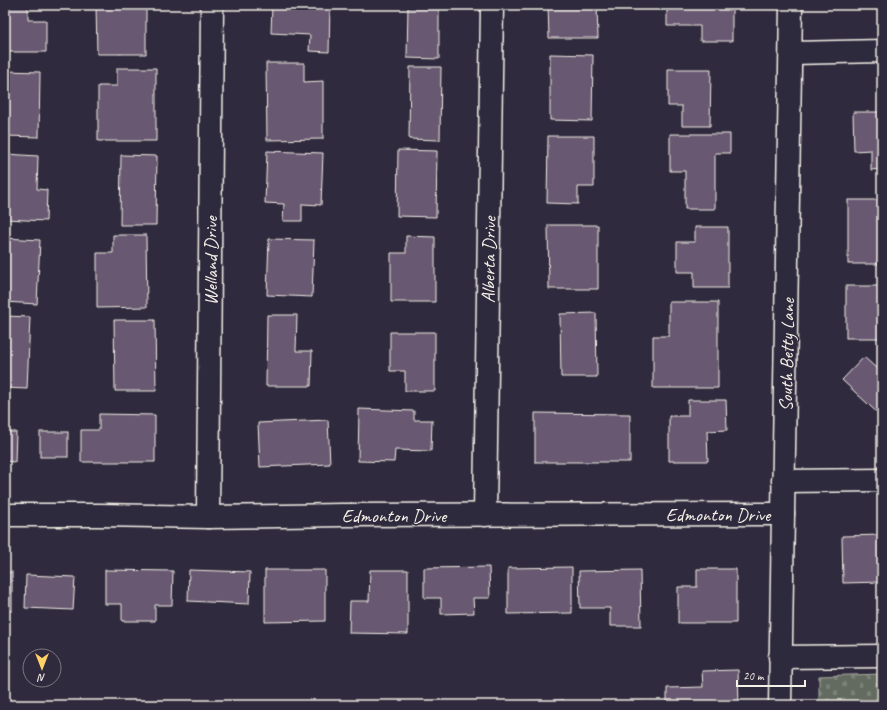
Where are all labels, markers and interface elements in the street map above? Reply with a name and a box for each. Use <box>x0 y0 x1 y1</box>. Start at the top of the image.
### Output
street label: Welland Drive <box>199 215 223 305</box>
street label: Alberta Drive <box>476 215 502 303</box>
street label: South Betty Lane <box>774 297 800 412</box>
street label: Edmonton Drive <box>666 503 772 527</box>
street label: Edmonton Drive <box>342 504 448 528</box>
north arrow <box>22 648 62 688</box>
scale bar <box>737 662 805 688</box>
text: 20 m <box>743 668 765 684</box>
text: N <box>36 671 45 685</box>

